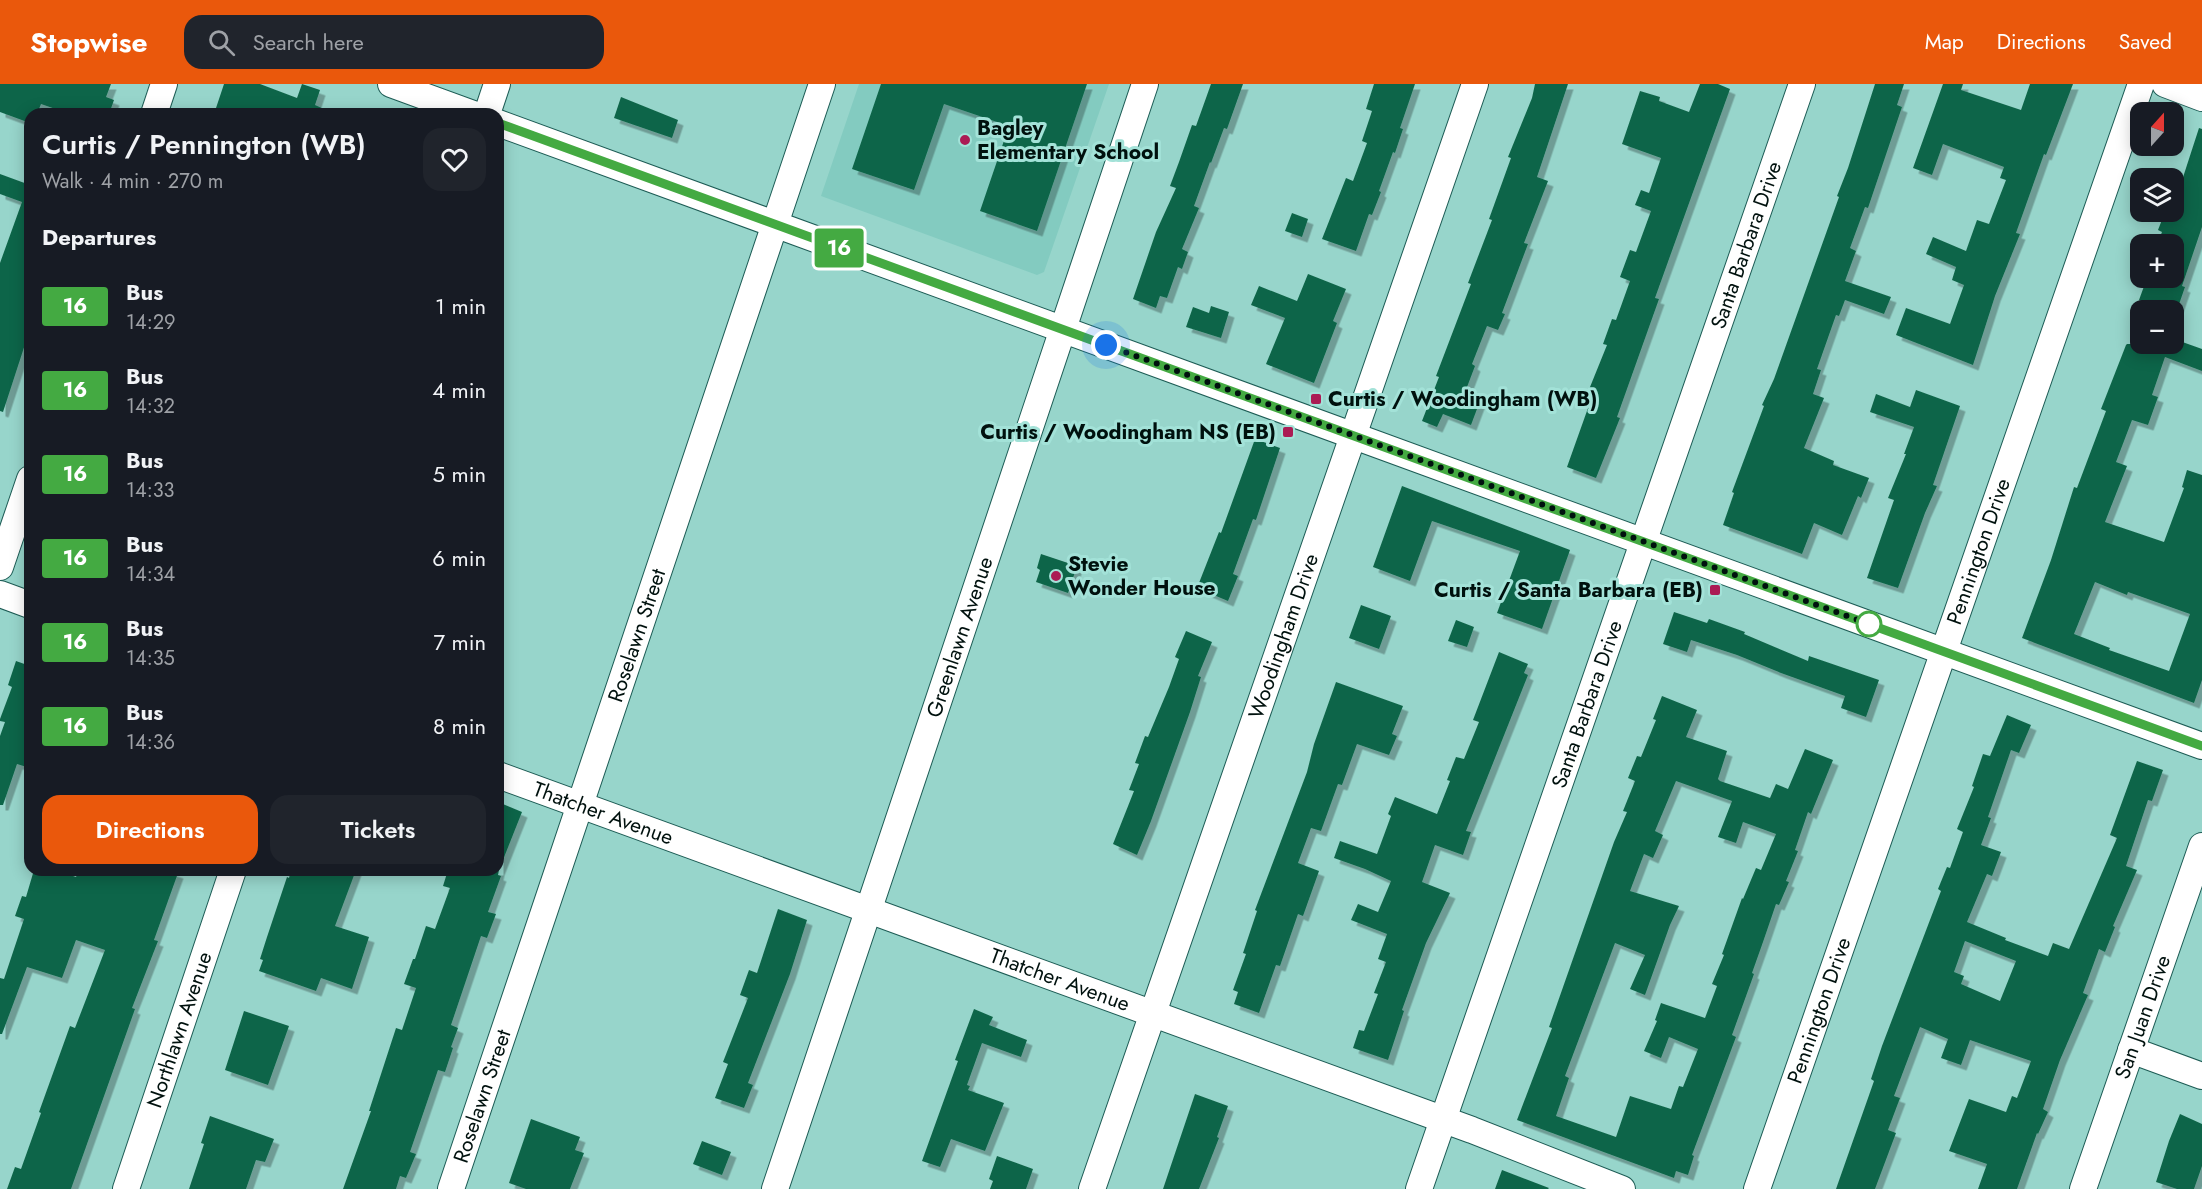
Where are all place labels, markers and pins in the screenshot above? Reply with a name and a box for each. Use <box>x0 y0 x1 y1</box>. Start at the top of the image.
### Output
place label: Bagley Elementary School <box>977 113 1159 167</box>
marker: Bagley Elementary School <box>958 133 972 147</box>
place label: Curtis / Woodingham (WB) <box>1328 384 1597 414</box>
marker: Curtis / Woodingham (WB) <box>1309 392 1323 406</box>
place label: Curtis / Woodingham NS (EB) <box>980 417 1276 447</box>
marker: Curtis / Woodingham NS (EB) <box>1281 425 1295 439</box>
place label: Stevie Wonder House <box>1068 549 1216 603</box>
marker: Stevie Wonder House <box>1049 569 1063 583</box>
place label: Curtis / Santa Barbara (EB) <box>1434 575 1703 605</box>
marker: Curtis / Santa Barbara (EB) <box>1708 583 1722 597</box>
unlabelled marker <box>1856 611 1882 637</box>

